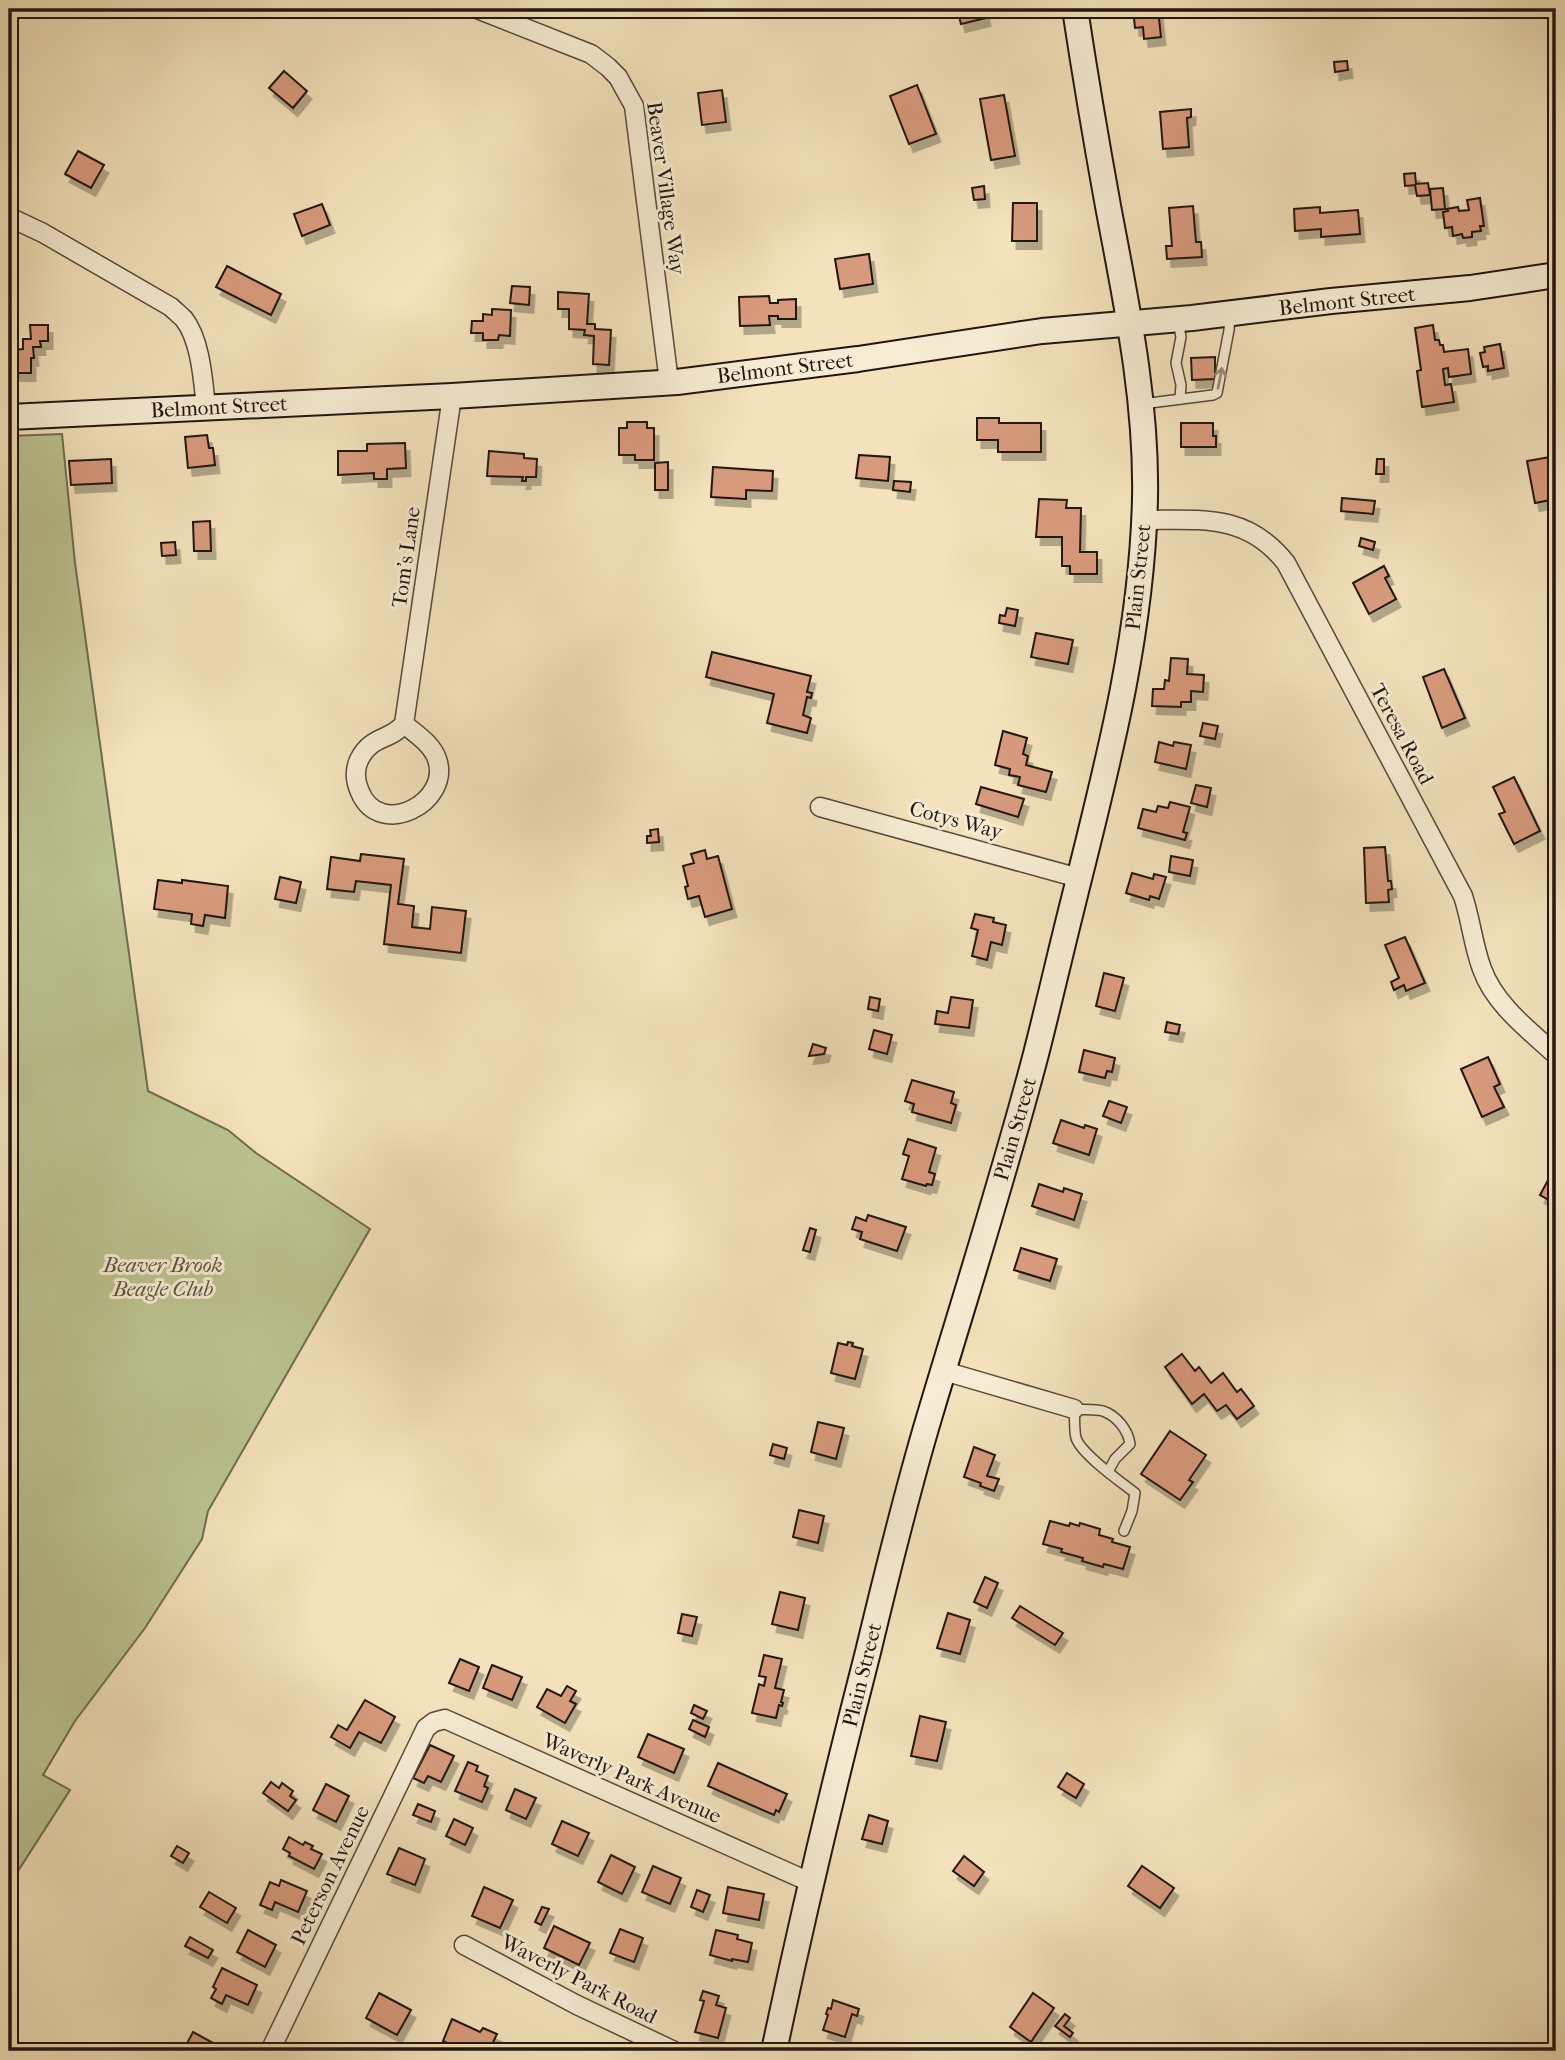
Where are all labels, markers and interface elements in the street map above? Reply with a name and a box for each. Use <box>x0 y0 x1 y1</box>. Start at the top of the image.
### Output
street label: Beaver Village Way <box>642 100 690 277</box>
street label: Belmont Street <box>1278 282 1417 320</box>
street label: Belmont Street <box>715 348 855 388</box>
one-way arrow <box>1214 367 1228 390</box>
street label: Belmont Street <box>150 391 289 423</box>
street label: Tom's Lane <box>387 505 425 609</box>
street label: Plain Street <box>1120 522 1156 631</box>
street label: Teresa Road <box>1365 679 1439 789</box>
street label: Cotys Way <box>907 796 1006 844</box>
street label: Plain Street <box>989 1074 1041 1184</box>
park label: Beaver Brook Beagle Club <box>102 1253 223 1301</box>
street label: Plain Street <box>837 1620 887 1730</box>
street label: Waverly Park Avenue <box>538 1727 725 1828</box>
street label: Peterson Avenue <box>286 1801 374 1949</box>
street label: Waverly Park Road <box>496 1929 662 2029</box>

